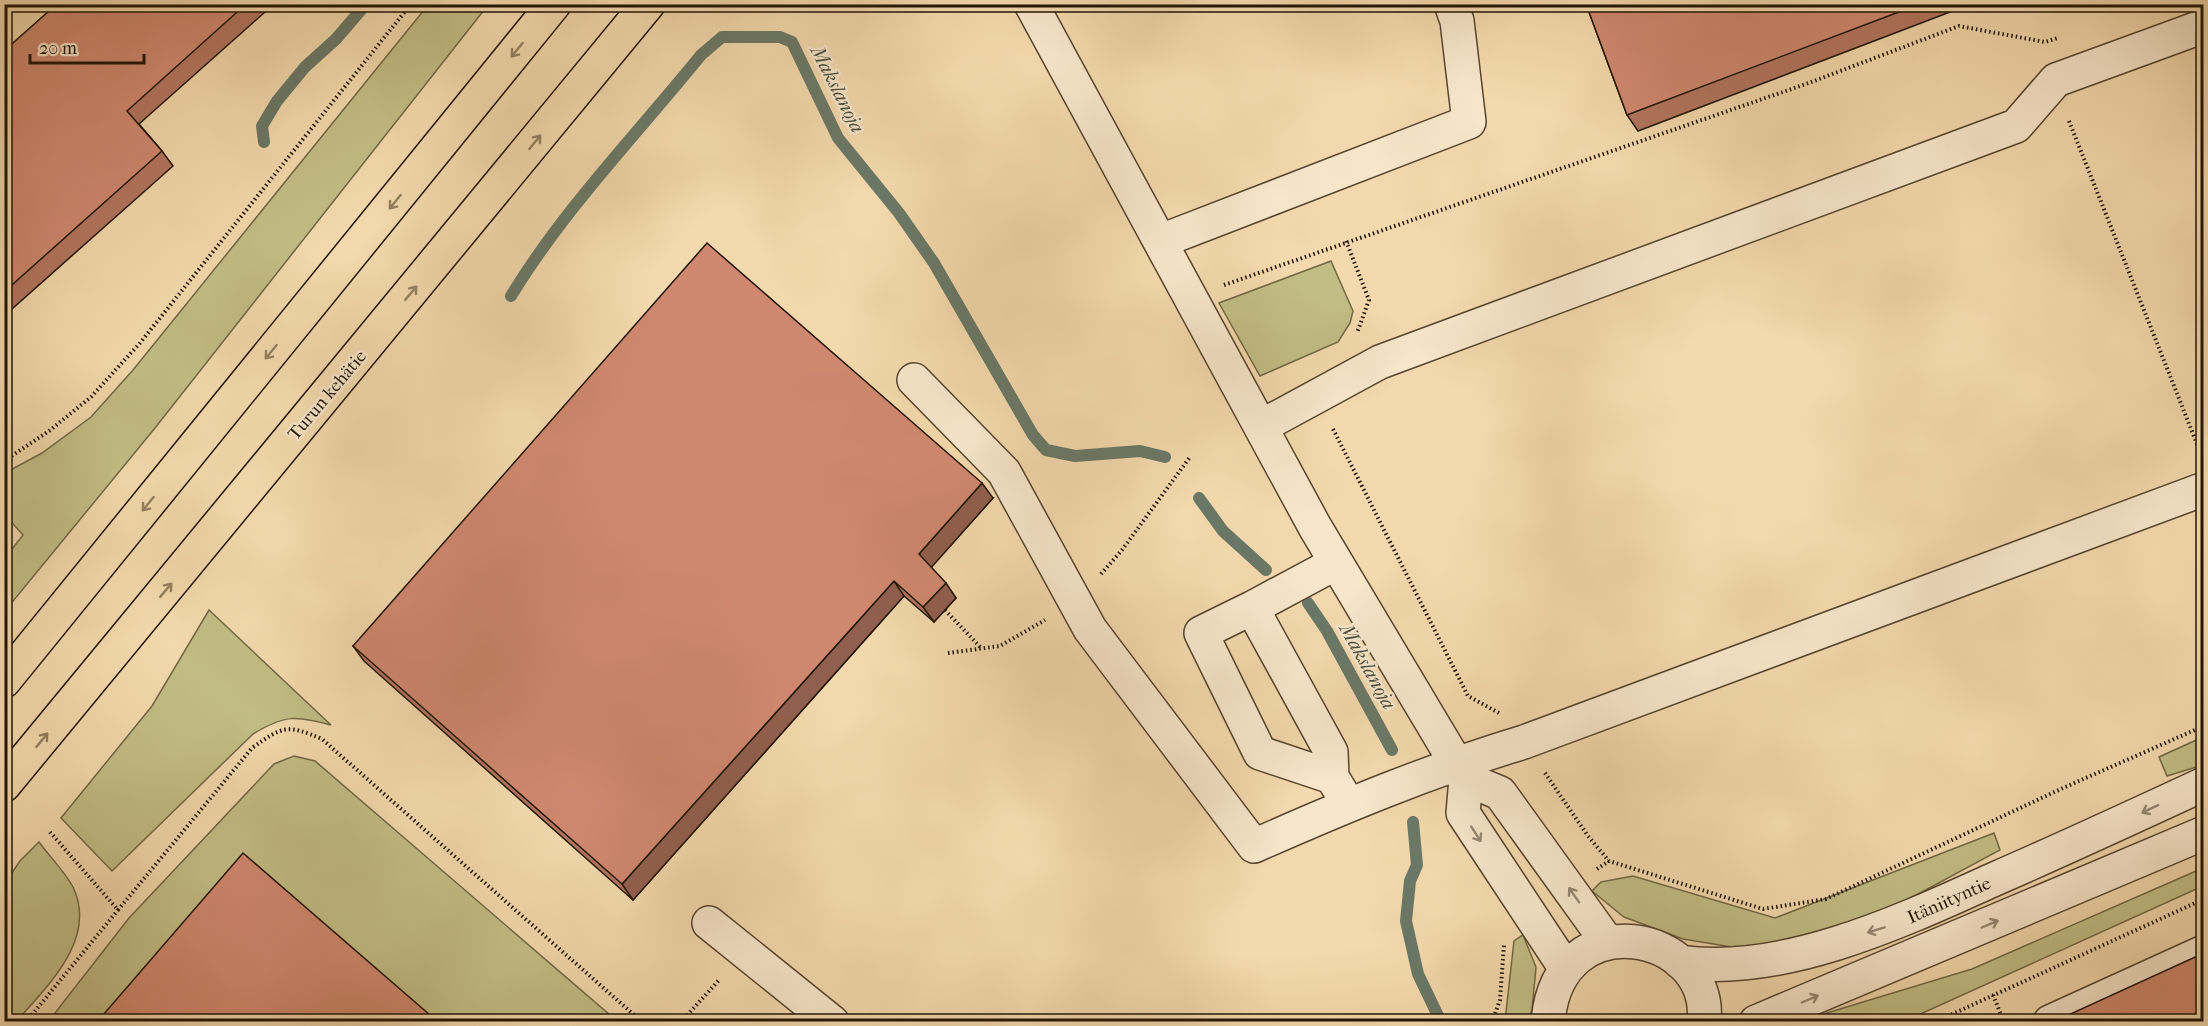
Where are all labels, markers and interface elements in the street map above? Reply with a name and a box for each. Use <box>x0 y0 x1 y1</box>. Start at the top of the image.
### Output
scale bar <box>30 27 144 65</box>
text: 20 m <box>39 38 77 59</box>
water label: Makslanoja <box>805 40 869 137</box>
one-way arrow <box>511 42 524 58</box>
one-way arrow <box>529 134 542 150</box>
one-way arrow <box>388 194 401 210</box>
one-way arrow <box>405 285 418 301</box>
one-way arrow <box>265 344 278 360</box>
street label: Turun kehätie <box>284 346 371 445</box>
one-way arrow <box>141 495 154 511</box>
one-way arrow <box>159 583 173 598</box>
water label: Makslanoja <box>1334 617 1401 713</box>
one-way arrow <box>35 732 48 748</box>
one-way arrow <box>2142 804 2160 815</box>
one-way arrow <box>1470 825 1482 842</box>
street label: Itäniityntie <box>1904 873 1994 928</box>
one-way arrow <box>1568 888 1580 904</box>
one-way arrow <box>1980 918 1998 929</box>
one-way arrow <box>1867 925 1886 936</box>
one-way arrow <box>1801 993 1819 1004</box>

